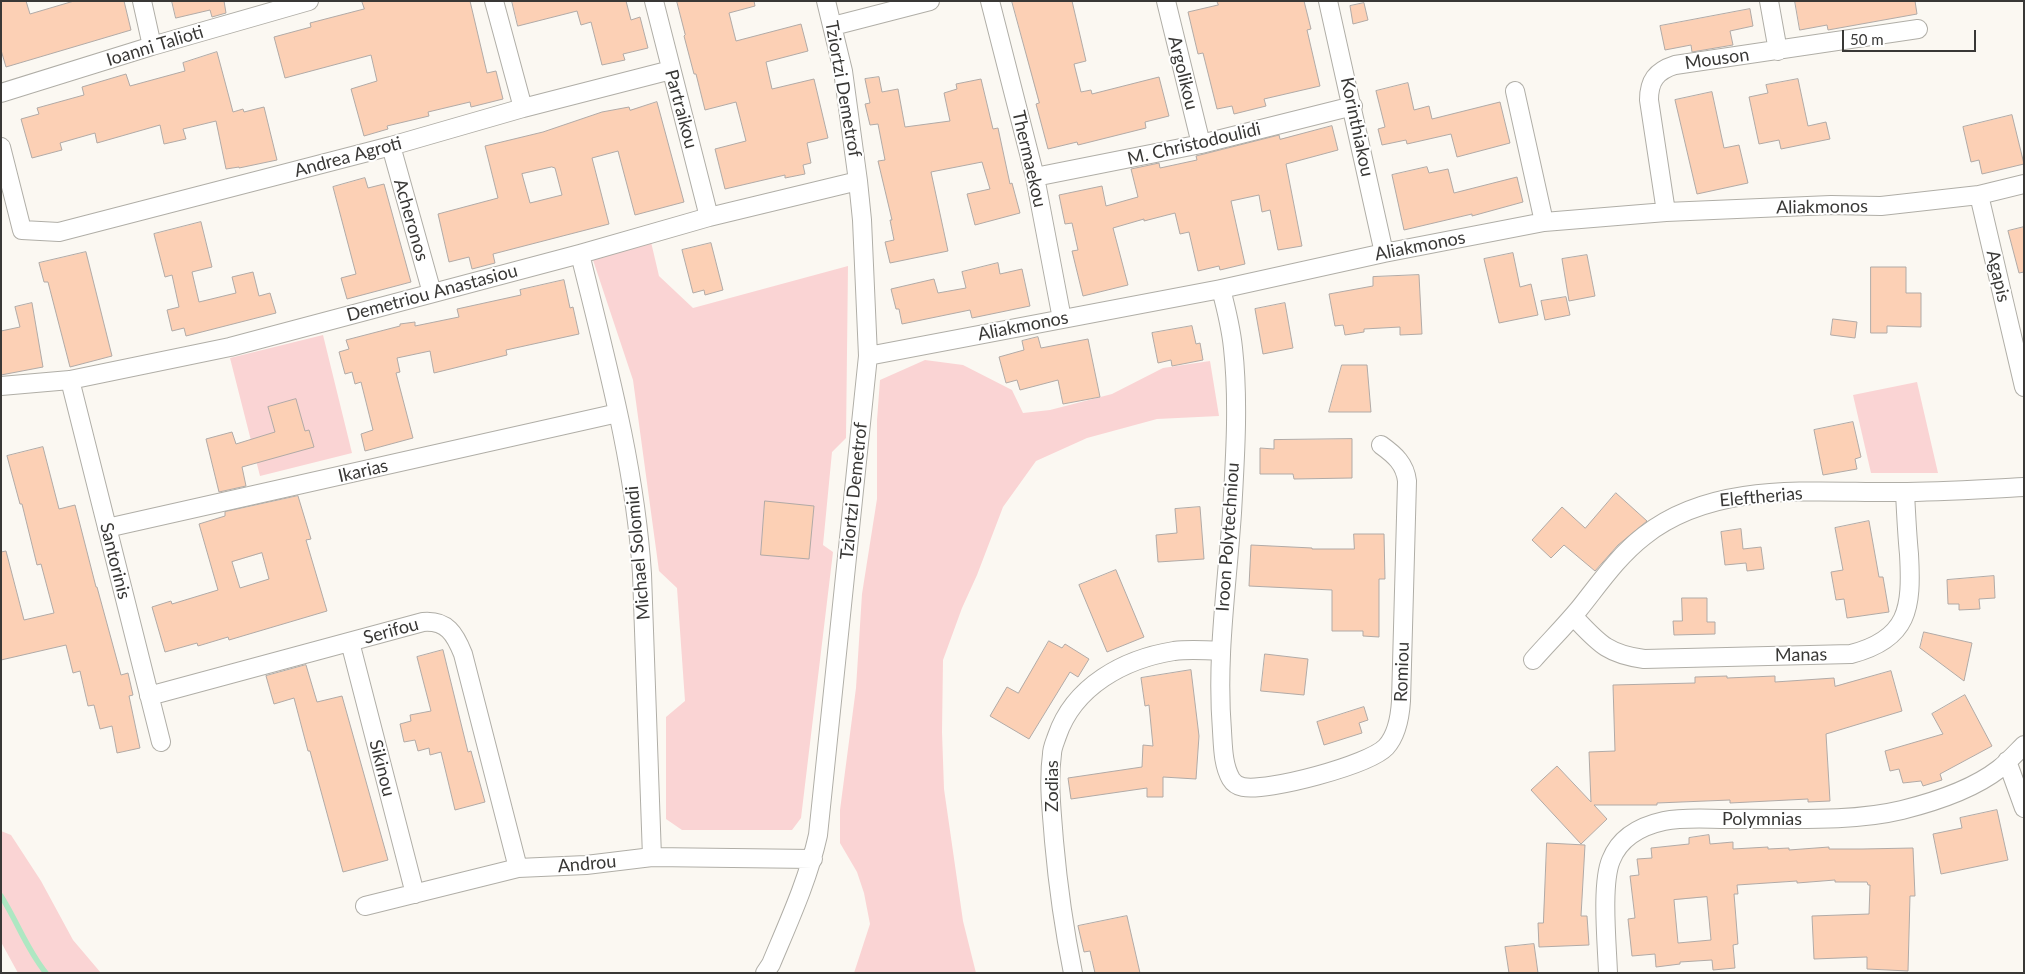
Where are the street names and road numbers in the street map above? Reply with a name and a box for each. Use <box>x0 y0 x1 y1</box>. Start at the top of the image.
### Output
street label: Tziortzi Demetrof <box>820 19 866 159</box>
street label: Ioanni Talioti <box>104 21 206 71</box>
street label: Argolikou <box>1163 34 1203 112</box>
street label: Mouson <box>1683 44 1751 74</box>
street label: Partraikou <box>660 67 702 151</box>
street label: Korinthiakou <box>1336 75 1378 179</box>
street label: Thermaekou <box>1007 108 1051 210</box>
street label: M. Christodoulidi <box>1125 118 1263 170</box>
street label: Andrea Agroti <box>292 132 404 182</box>
street label: Acheronos <box>389 176 433 264</box>
street label: Aliakmonos <box>1776 195 1868 219</box>
street label: Aliakmonos <box>1373 227 1467 265</box>
street label: Agapis <box>1982 248 2014 304</box>
street label: Demetriou Anastasiou <box>344 260 520 326</box>
street label: Aliakmonos <box>976 307 1070 345</box>
street label: Tziortzi Demetrof <box>836 421 872 561</box>
street label: Ikarias <box>336 455 390 487</box>
street label: Iroon Polytechniou <box>1212 462 1244 612</box>
street label: Eleftherias <box>1718 483 1804 511</box>
street label: Michael Solomidi <box>621 485 655 621</box>
street label: Santorinis <box>95 520 135 602</box>
street label: Serifou <box>361 613 421 649</box>
street label: Romiou <box>1390 642 1414 702</box>
street label: Manas <box>1775 644 1827 666</box>
street label: Sikinou <box>365 737 399 799</box>
street label: Zodias <box>1041 760 1063 812</box>
street label: Polymnias <box>1722 808 1802 830</box>
street label: Androu <box>557 851 617 877</box>

